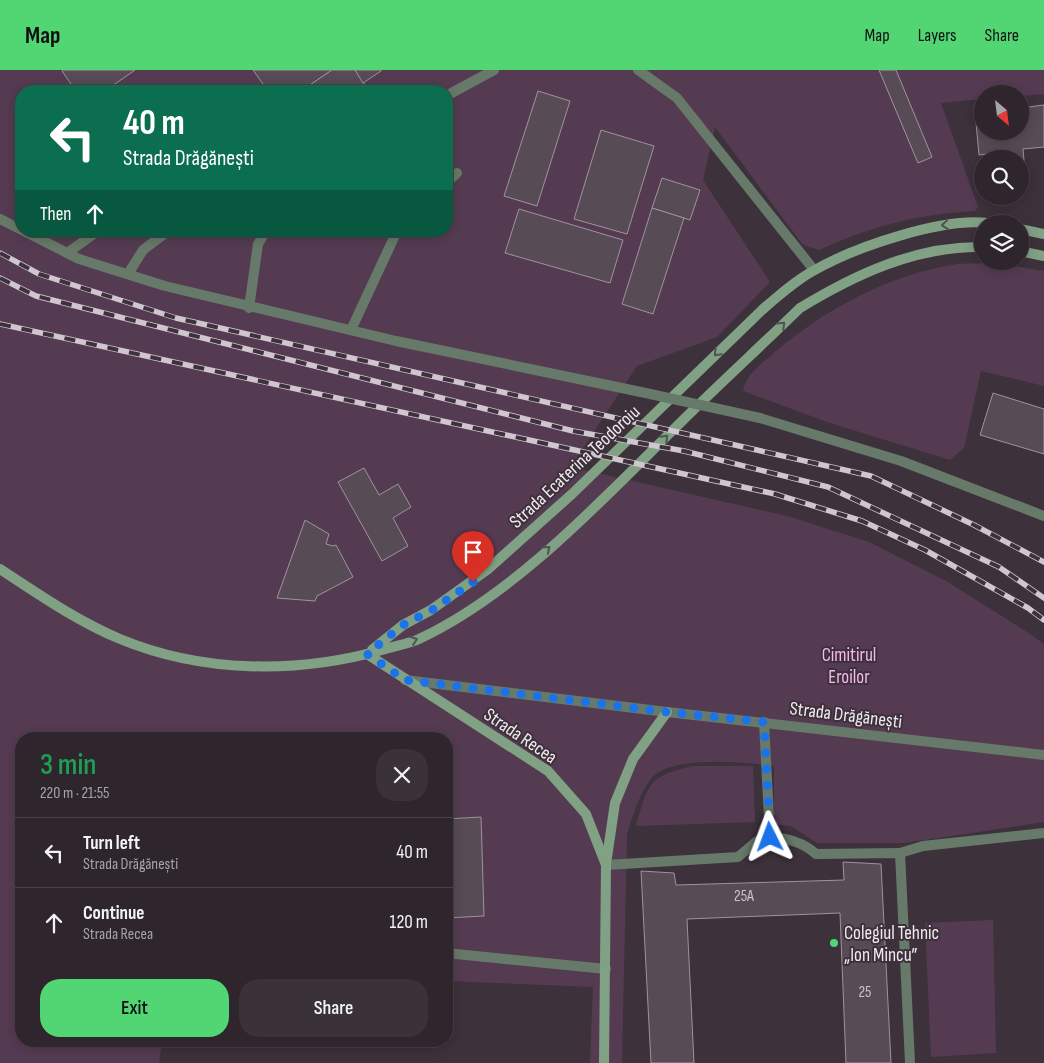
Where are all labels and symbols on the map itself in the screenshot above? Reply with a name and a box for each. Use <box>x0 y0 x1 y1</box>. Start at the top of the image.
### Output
north arrow <box>974 85 1029 140</box>
one-way arrow <box>941 219 949 230</box>
one-way arrow <box>777 322 786 331</box>
one-way arrow <box>714 348 723 357</box>
street label: Strada Ecaterina Teodoroiu <box>505 401 645 534</box>
one-way arrow <box>659 434 668 443</box>
pin <box>452 531 494 582</box>
one-way arrow <box>542 546 551 555</box>
one-way arrow <box>409 636 417 646</box>
park label: Cimitirul Eroilor <box>822 644 876 689</box>
street label: Strada Drăgănești <box>788 697 903 734</box>
street label: Strada Recea <box>479 703 561 769</box>
position arrow <box>743 810 795 862</box>
house number: 25A <box>734 887 754 906</box>
place label: Colegiul Tehnic „Ion Mincu” <box>844 922 939 967</box>
marker: Colegiul Tehnic „Ion Mincu” <box>828 937 840 949</box>
house number: 25 <box>858 983 872 1002</box>

